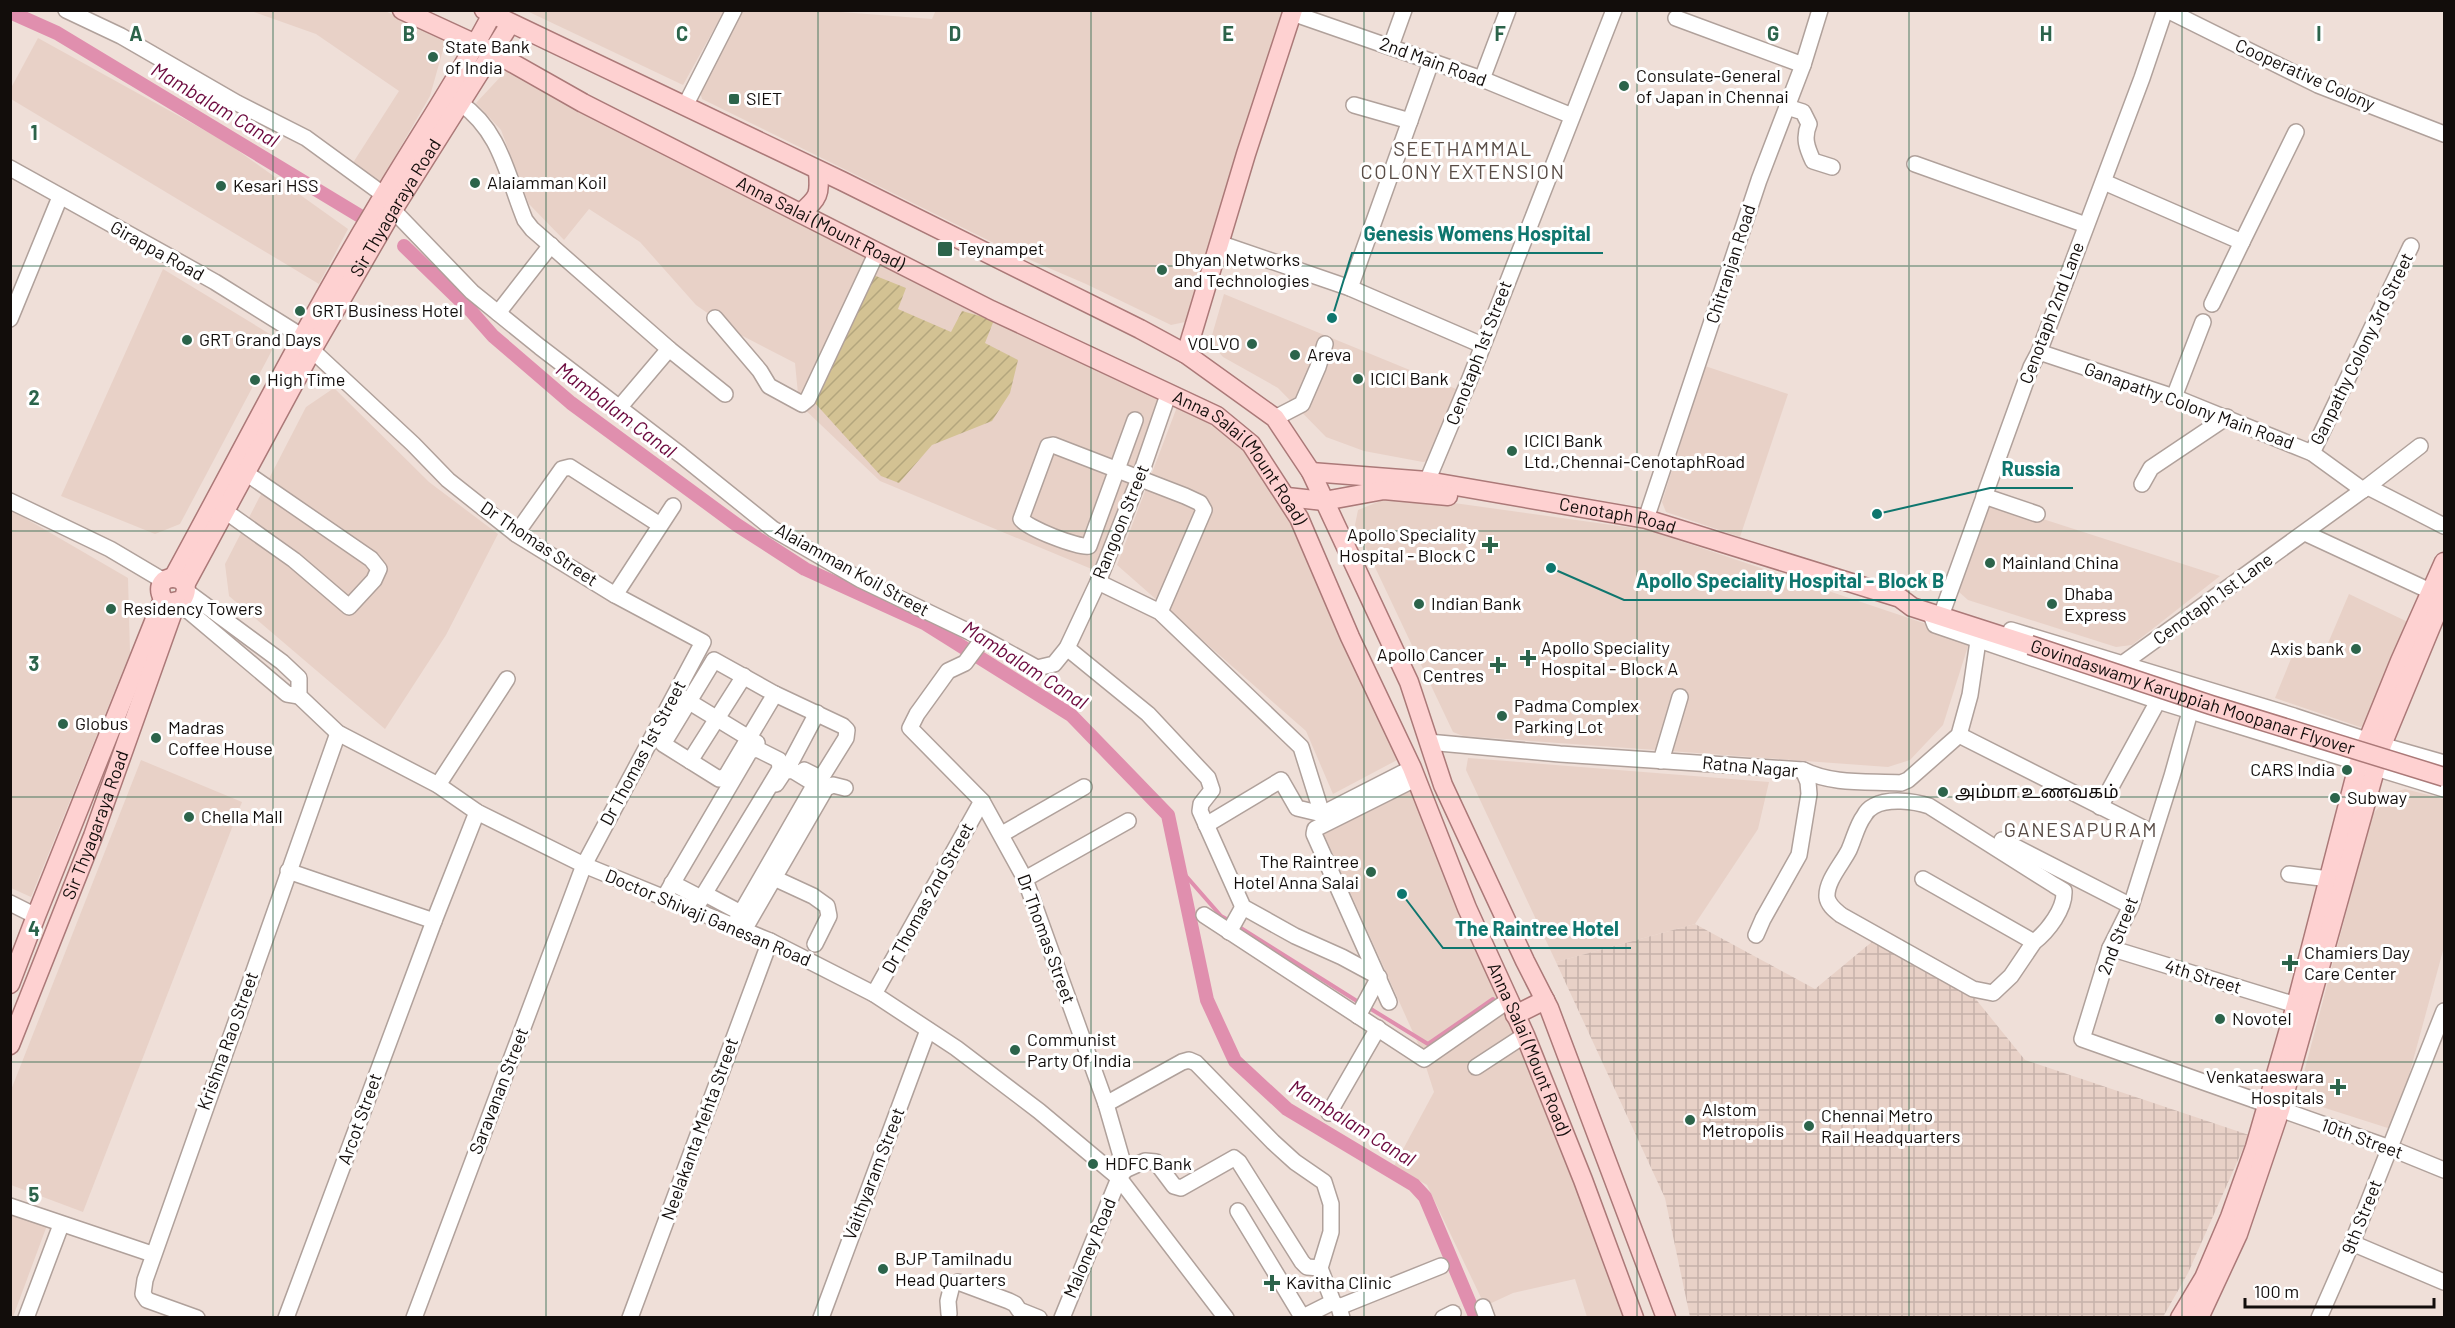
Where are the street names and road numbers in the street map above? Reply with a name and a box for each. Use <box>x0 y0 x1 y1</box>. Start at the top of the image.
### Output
street label: 2nd Main Road <box>1377 31 1490 91</box>
street label: Cooperative Colony <box>2232 33 2379 115</box>
street label: Sir Thyagaraya Road <box>345 134 445 280</box>
street label: Anna Salai (Mount Road) <box>733 171 909 275</box>
street label: Chitranjan Road <box>1700 201 1760 326</box>
street label: Girappa Road <box>107 215 208 285</box>
street label: Cenotaph 2nd Lane <box>2014 239 2088 387</box>
street label: Ganpathy Colony 3rd Street <box>2305 249 2417 448</box>
street label: Cenotaph 1st Street <box>1440 277 1516 428</box>
street label: Ganapathy Colony Main Road <box>2081 357 2297 453</box>
street label: Anna Salai (Mount Road) <box>1170 385 1312 528</box>
street label: Rangoon Street <box>1087 461 1153 582</box>
street label: Cenotaph Road <box>1558 492 1679 538</box>
street label: Dr Thomas Street <box>477 496 602 590</box>
street label: Alaiamman Koil Street <box>772 518 933 621</box>
street label: Cenotaph 1st Lane <box>2148 547 2276 649</box>
street label: Govindaswamy Karuppiah Moopanar Flyover <box>2028 634 2358 759</box>
street label: Dr Thomas 1st Street <box>594 676 690 829</box>
street label: Sir Thyagaraya Road <box>57 747 133 903</box>
street label: Ratna Nagar <box>1701 751 1799 781</box>
street label: Dr Thomas 2nd Street <box>877 818 978 977</box>
street label: Doctor Shivaji Ganesan Road <box>602 864 815 970</box>
street label: Dr Thomas Street <box>1013 871 1081 1007</box>
street label: 2nd Street <box>2092 894 2142 978</box>
street label: 4th Street <box>2162 954 2244 998</box>
street label: Anna Salai (Mount Road) <box>1483 959 1576 1139</box>
street label: Krishna Rao Street <box>192 968 262 1113</box>
street label: Saravanan Street <box>464 1024 532 1157</box>
street label: Neelakanta Mehta Street <box>656 1034 742 1223</box>
street label: Arcot Street <box>332 1070 386 1167</box>
street label: Vaithyaram Street <box>838 1104 908 1243</box>
street label: 10th Street <box>2318 1113 2406 1163</box>
street label: 9th Street <box>2336 1176 2386 1257</box>
street label: Maloney Road <box>1058 1194 1120 1301</box>

